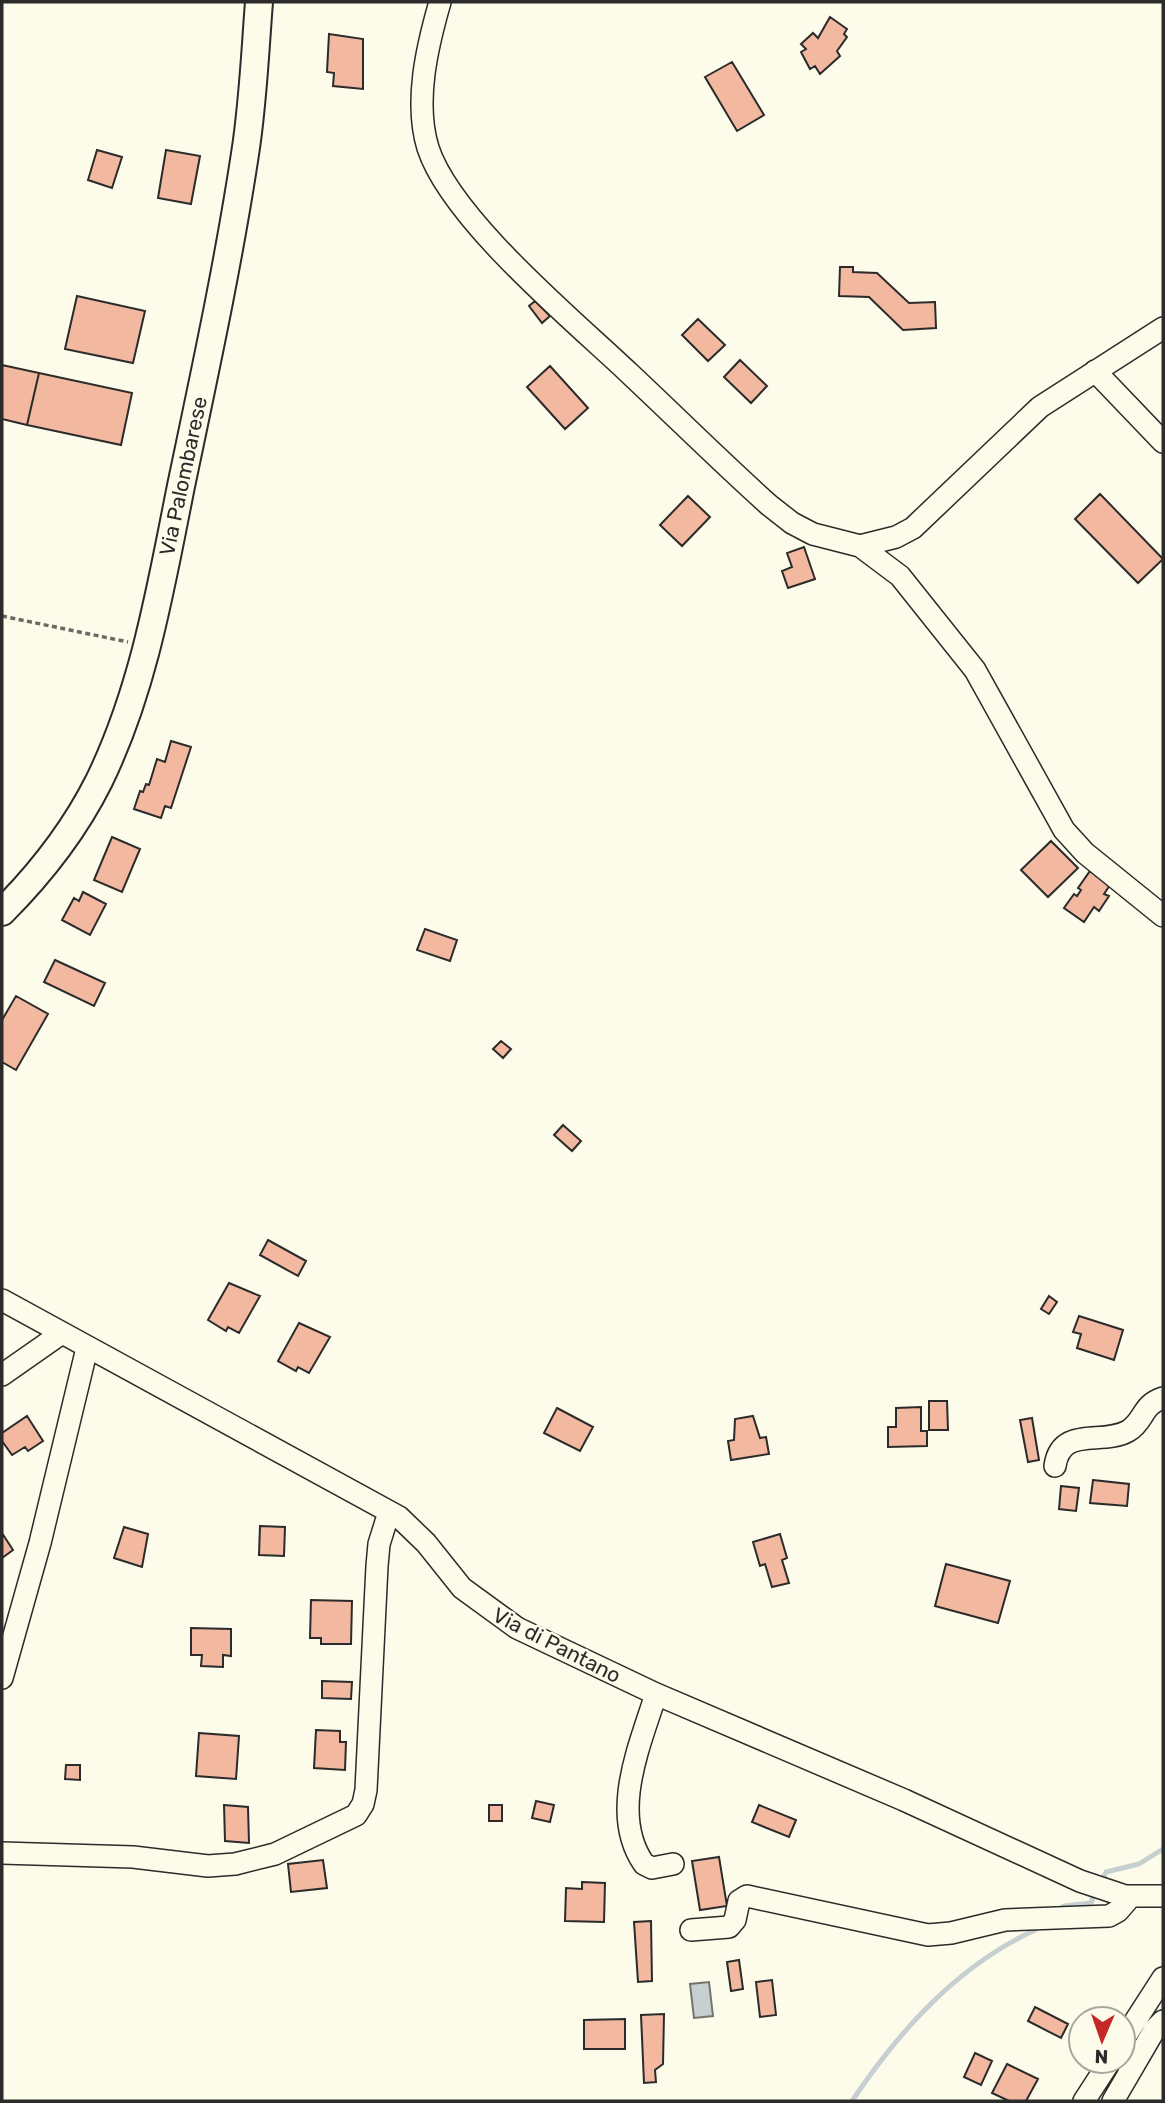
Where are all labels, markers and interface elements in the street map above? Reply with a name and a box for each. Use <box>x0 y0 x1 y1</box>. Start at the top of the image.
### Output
street label: Via Palombarese <box>154 394 212 558</box>
street label: Via di Pantano <box>489 1602 625 1688</box>
north arrow <box>1067 2005 1137 2075</box>
text: N <box>1094 2045 1109 2068</box>

